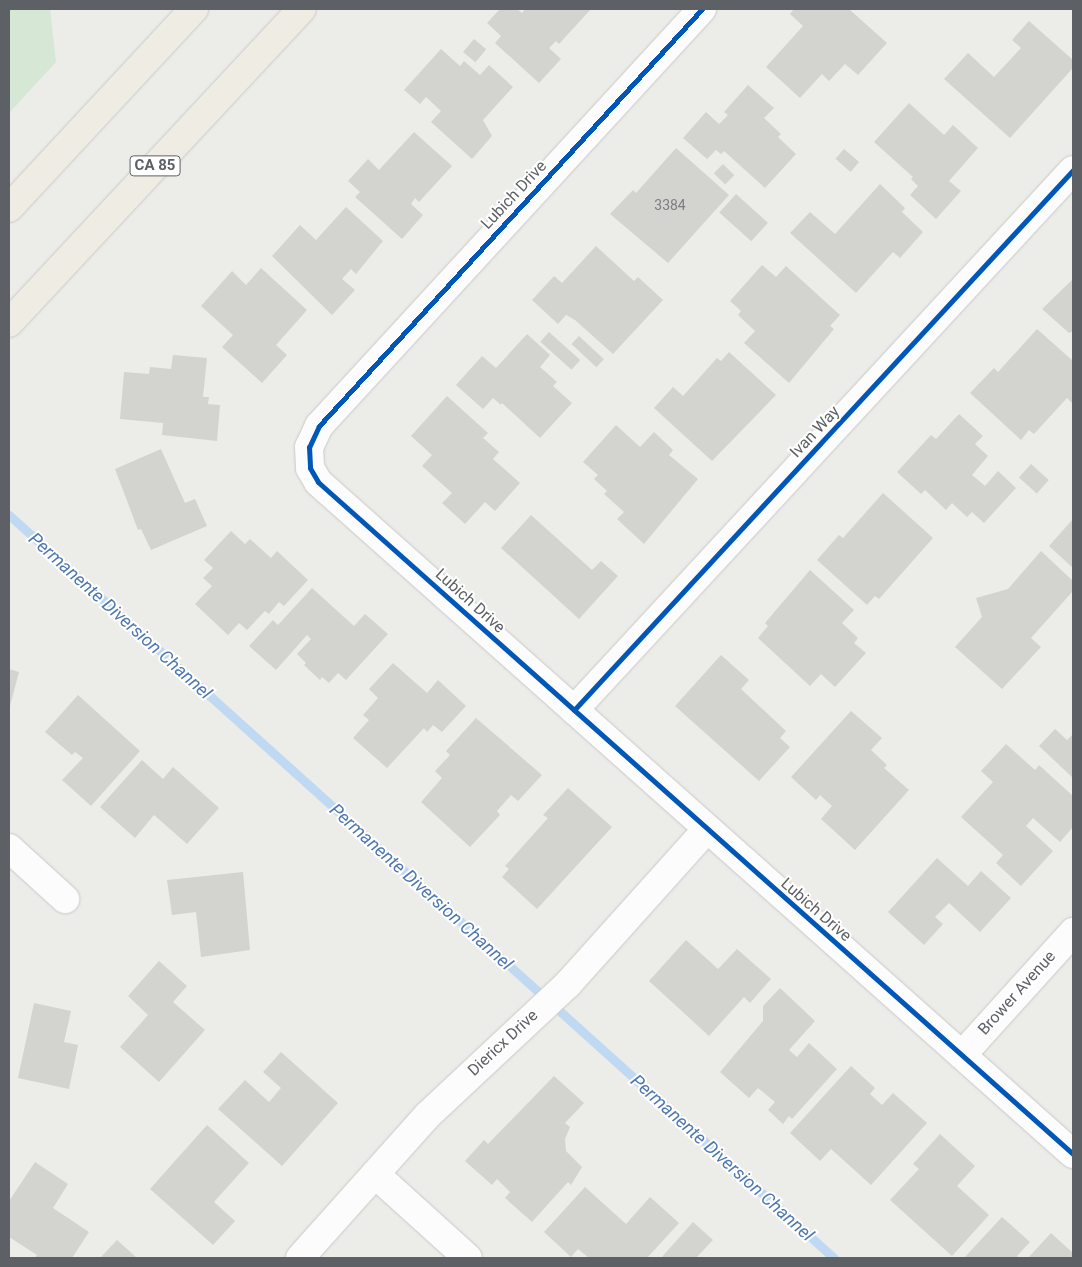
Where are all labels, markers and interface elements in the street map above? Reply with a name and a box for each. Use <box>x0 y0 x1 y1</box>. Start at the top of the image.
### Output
road number: CA 85 <box>129 154 181 178</box>
street label: Lubich Drive <box>477 157 551 233</box>
house number: 3384 <box>654 197 686 213</box>
street label: Ivan Way <box>786 402 844 462</box>
water label: Permanente Diversion Channel <box>24 528 216 704</box>
street label: Lubich Drive <box>431 565 509 637</box>
water label: Permanente Diversion Channel <box>325 799 517 975</box>
street label: Lubich Drive <box>777 874 855 946</box>
street label: Brower Avenue <box>974 947 1060 1039</box>
street label: Diericx Drive <box>464 1006 542 1080</box>
water label: Permanente Diversion Channel <box>626 1070 818 1246</box>

